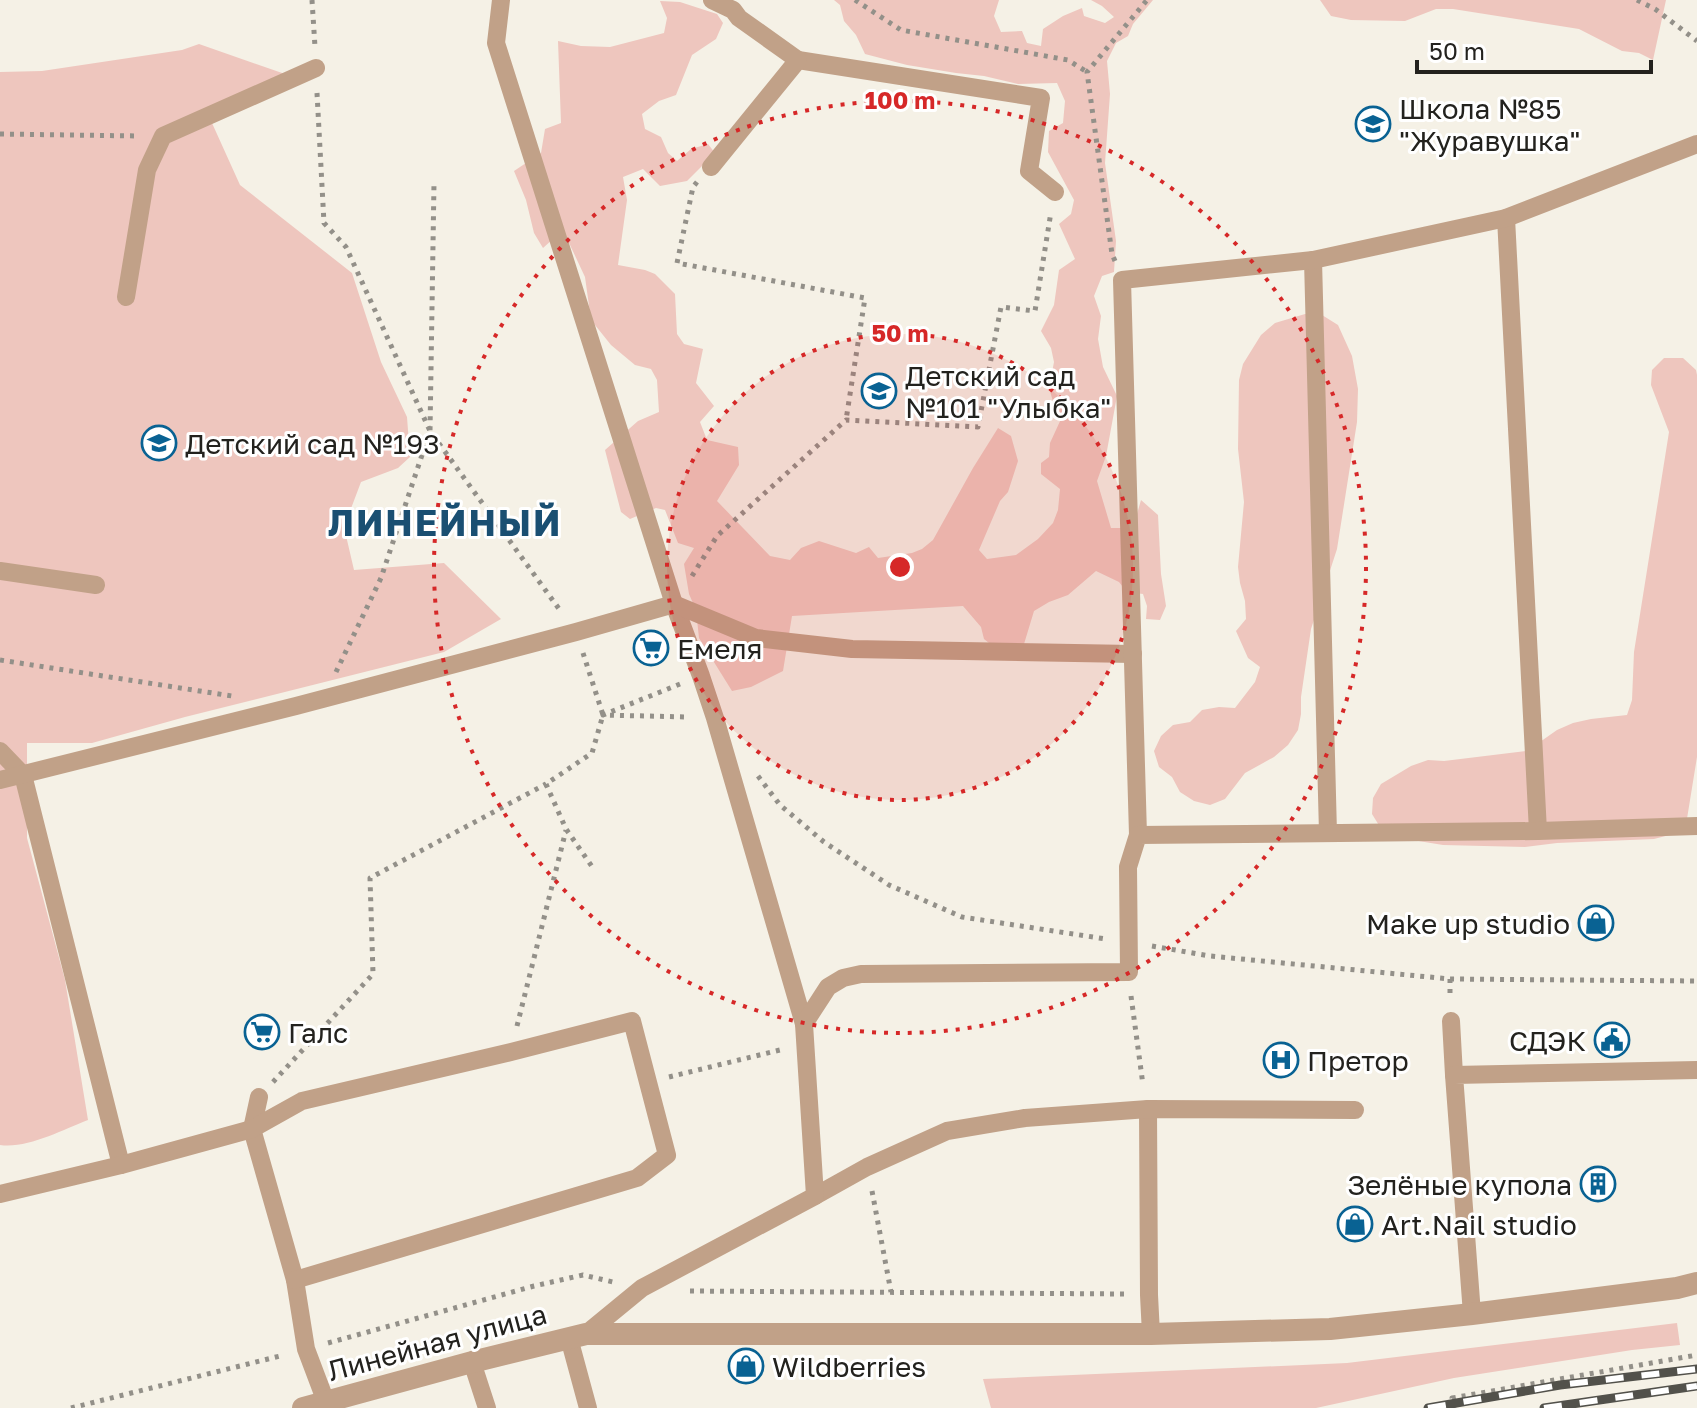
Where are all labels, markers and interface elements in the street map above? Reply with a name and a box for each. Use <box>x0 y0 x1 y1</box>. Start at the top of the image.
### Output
scale bar <box>1417 24 1651 74</box>
text: 50 m <box>1429 36 1485 65</box>
text: 100 m <box>865 85 935 114</box>
place label: Школа №85 "Журавушка" <box>1399 92 1580 157</box>
school or university icon: Школа №85 "Журавушка" <box>1354 105 1392 143</box>
text: 50 m <box>871 318 929 347</box>
place label: Детский сад №101 "Улыбка" <box>905 359 1111 424</box>
school or university icon: Детский сад №101 "Улыбка" <box>860 372 898 410</box>
school or university icon: Детский сад №193 <box>140 424 178 462</box>
place label: Детский сад №193 <box>185 427 440 460</box>
district label: ЛИНЕЙНЫЙ <box>328 501 562 544</box>
centre of rings <box>886 553 914 581</box>
supermarket icon: Емеля <box>632 629 670 667</box>
place label: Емеля <box>677 632 763 665</box>
shop icon: Make up studio <box>1577 904 1615 942</box>
place label: Make up studio <box>1366 907 1570 940</box>
supermarket icon: Галс <box>243 1013 281 1051</box>
place label: Галс <box>288 1016 348 1049</box>
public building icon: СДЭК <box>1593 1021 1631 1059</box>
place label: СДЭК <box>1509 1024 1586 1057</box>
hospital icon: Претор <box>1262 1041 1300 1079</box>
place label: Претор <box>1307 1044 1409 1077</box>
building icon: Зелёные купола <box>1579 1165 1617 1203</box>
place label: Зелёные купола <box>1347 1168 1572 1201</box>
shop icon: Art.Nail studio <box>1336 1205 1374 1243</box>
place label: Art.Nail studio <box>1381 1208 1577 1241</box>
street label: Линейная улица <box>324 1297 550 1387</box>
shop icon: Wildberries <box>727 1347 765 1385</box>
place label: Wildberries <box>772 1350 926 1383</box>

